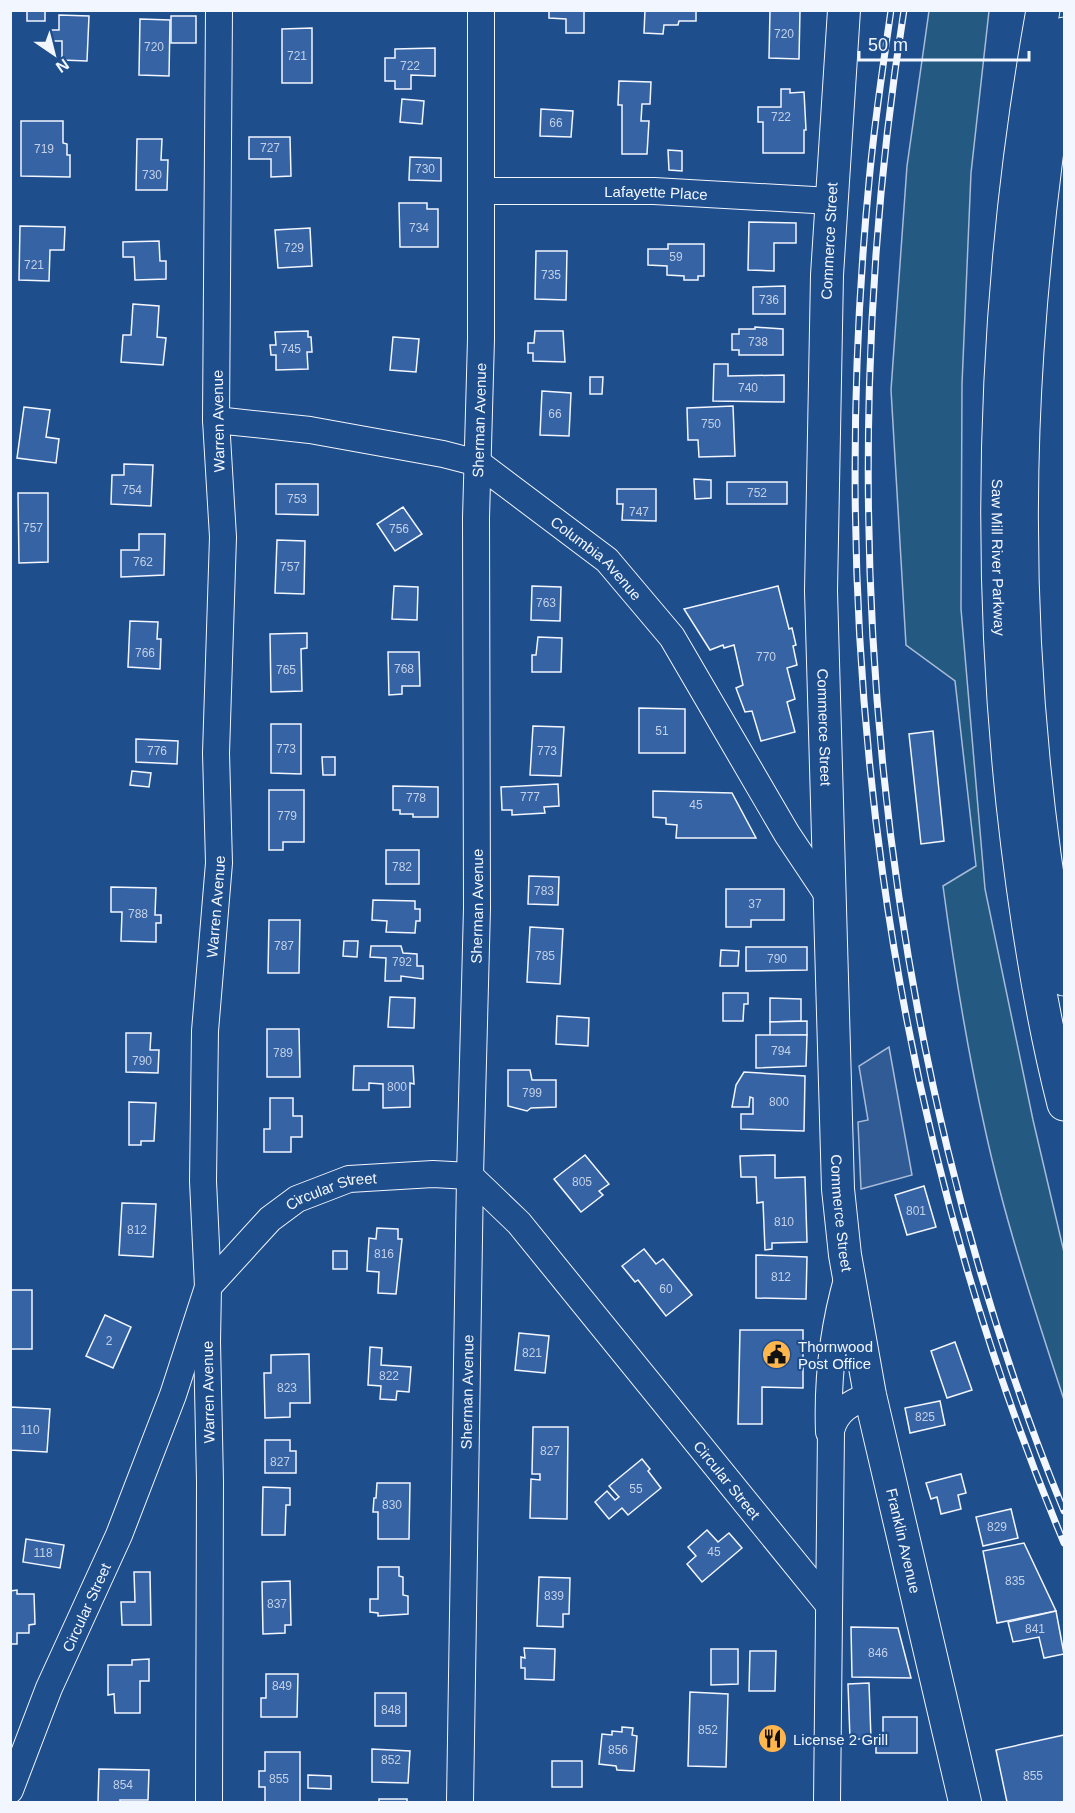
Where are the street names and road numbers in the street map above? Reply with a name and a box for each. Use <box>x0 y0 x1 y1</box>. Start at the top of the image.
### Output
street label: Commerce Street <box>817 181 841 300</box>
street label: Lafayette Place <box>604 182 708 203</box>
street label: Sherman Avenue <box>469 363 489 478</box>
street label: Warren Avenue <box>209 370 227 472</box>
street label: Saw Mill River Parkway <box>989 479 1009 637</box>
street label: Columbia Avenue <box>548 512 645 603</box>
street label: Commerce Street <box>815 668 835 787</box>
street label: Sherman Avenue <box>467 849 486 964</box>
street label: Warren Avenue <box>203 855 228 958</box>
street label: Commerce Street <box>829 1154 856 1274</box>
street label: Circular Street <box>282 1169 378 1213</box>
street label: Sherman Avenue <box>457 1335 476 1450</box>
street label: Warren Avenue <box>199 1341 217 1443</box>
street label: Circular Street <box>690 1437 765 1523</box>
street label: Franklin Avenue <box>884 1486 924 1595</box>
street label: Circular Street <box>58 1559 114 1654</box>

